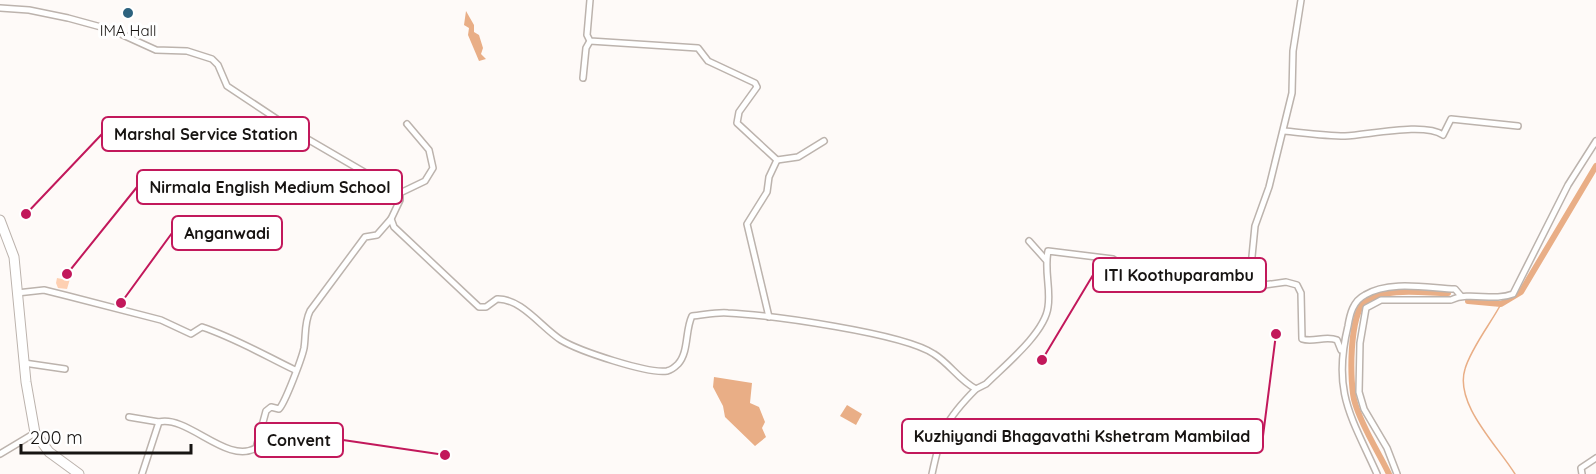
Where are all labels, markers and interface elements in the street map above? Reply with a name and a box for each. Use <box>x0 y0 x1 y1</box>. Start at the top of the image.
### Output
marker: IMA Hall <box>121 6 135 20</box>
place label: IMA Hall <box>100 21 156 40</box>
callout: Marshal Service Station <box>102 117 309 151</box>
text: Marshal Service Station <box>114 124 298 144</box>
callout: Nirmala English Medium School <box>137 170 402 204</box>
text: Nirmala English Medium School <box>149 177 391 197</box>
callout: Anganwadi <box>172 216 282 250</box>
text: Anganwadi <box>184 223 270 243</box>
callout: ITI Koothuparambu <box>1093 258 1266 292</box>
text: ITI Koothuparambu <box>1104 265 1254 285</box>
scale bar <box>21 417 190 455</box>
callout: Kuzhiyandi Bhagavathi Kshetram Mambilad <box>902 419 1263 453</box>
callout: Convent <box>255 423 343 457</box>
text: 200 m <box>30 426 83 449</box>
text: Kuzhiyandi Bhagavathi Kshetram Mambilad <box>914 426 1250 446</box>
text: Convent <box>267 430 331 450</box>

